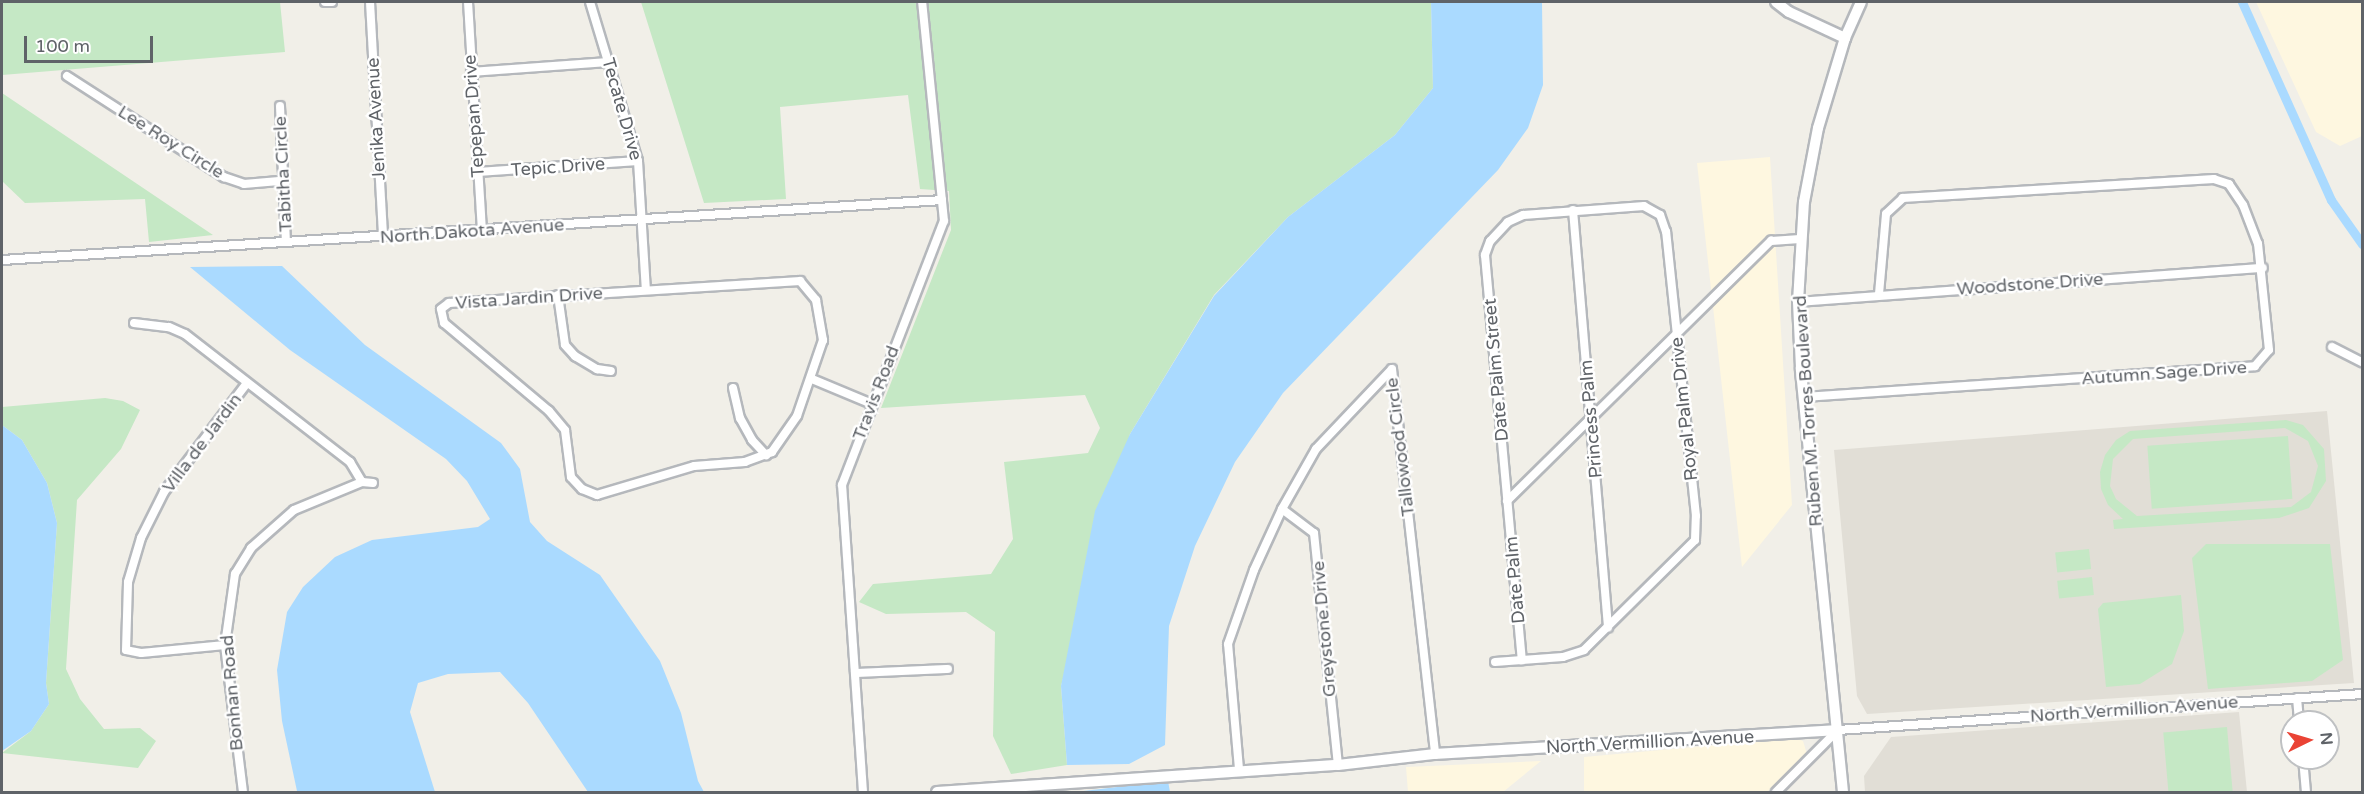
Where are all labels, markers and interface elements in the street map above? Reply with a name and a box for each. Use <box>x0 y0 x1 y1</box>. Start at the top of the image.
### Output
scale bar <box>27 24 156 62</box>
text: 100 m <box>35 35 90 57</box>
street label: Tepepan Drive <box>459 54 489 178</box>
street label: Tecate Drive <box>597 55 647 163</box>
street label: Jenika Avenue <box>362 57 390 181</box>
street label: Lee Roy Circle <box>114 101 228 183</box>
street label: Tabitha Circle <box>269 116 297 232</box>
street label: Tepic Drive <box>510 153 606 181</box>
street label: North Dakota Avenue <box>379 214 565 248</box>
street label: Woodstone Drive <box>1956 268 2104 300</box>
street label: Vista Jardin Drive <box>454 282 604 314</box>
street label: Ruben M. Torres Boulevard <box>1789 295 1827 527</box>
street label: Date Palm Street <box>1479 297 1513 443</box>
street label: Royal Palm Drive <box>1666 336 1702 482</box>
street label: Travis Road <box>848 343 904 443</box>
street label: Autumn Sage Drive <box>2080 356 2248 390</box>
street label: Princess Palm <box>1575 359 1607 479</box>
street label: Tallowood Circle <box>1381 377 1419 517</box>
street label: Villa de Jardin <box>158 389 246 497</box>
street label: Date Palm <box>1500 535 1530 625</box>
street label: Greystone Drive <box>1307 560 1341 698</box>
street label: Bonhan Road <box>216 634 248 752</box>
street label: North Vermillion Avenue <box>2029 691 2239 727</box>
north arrow <box>2280 710 2340 770</box>
street label: North Vermillion Avenue <box>1545 726 1755 758</box>
text: N <box>2315 731 2336 746</box>

